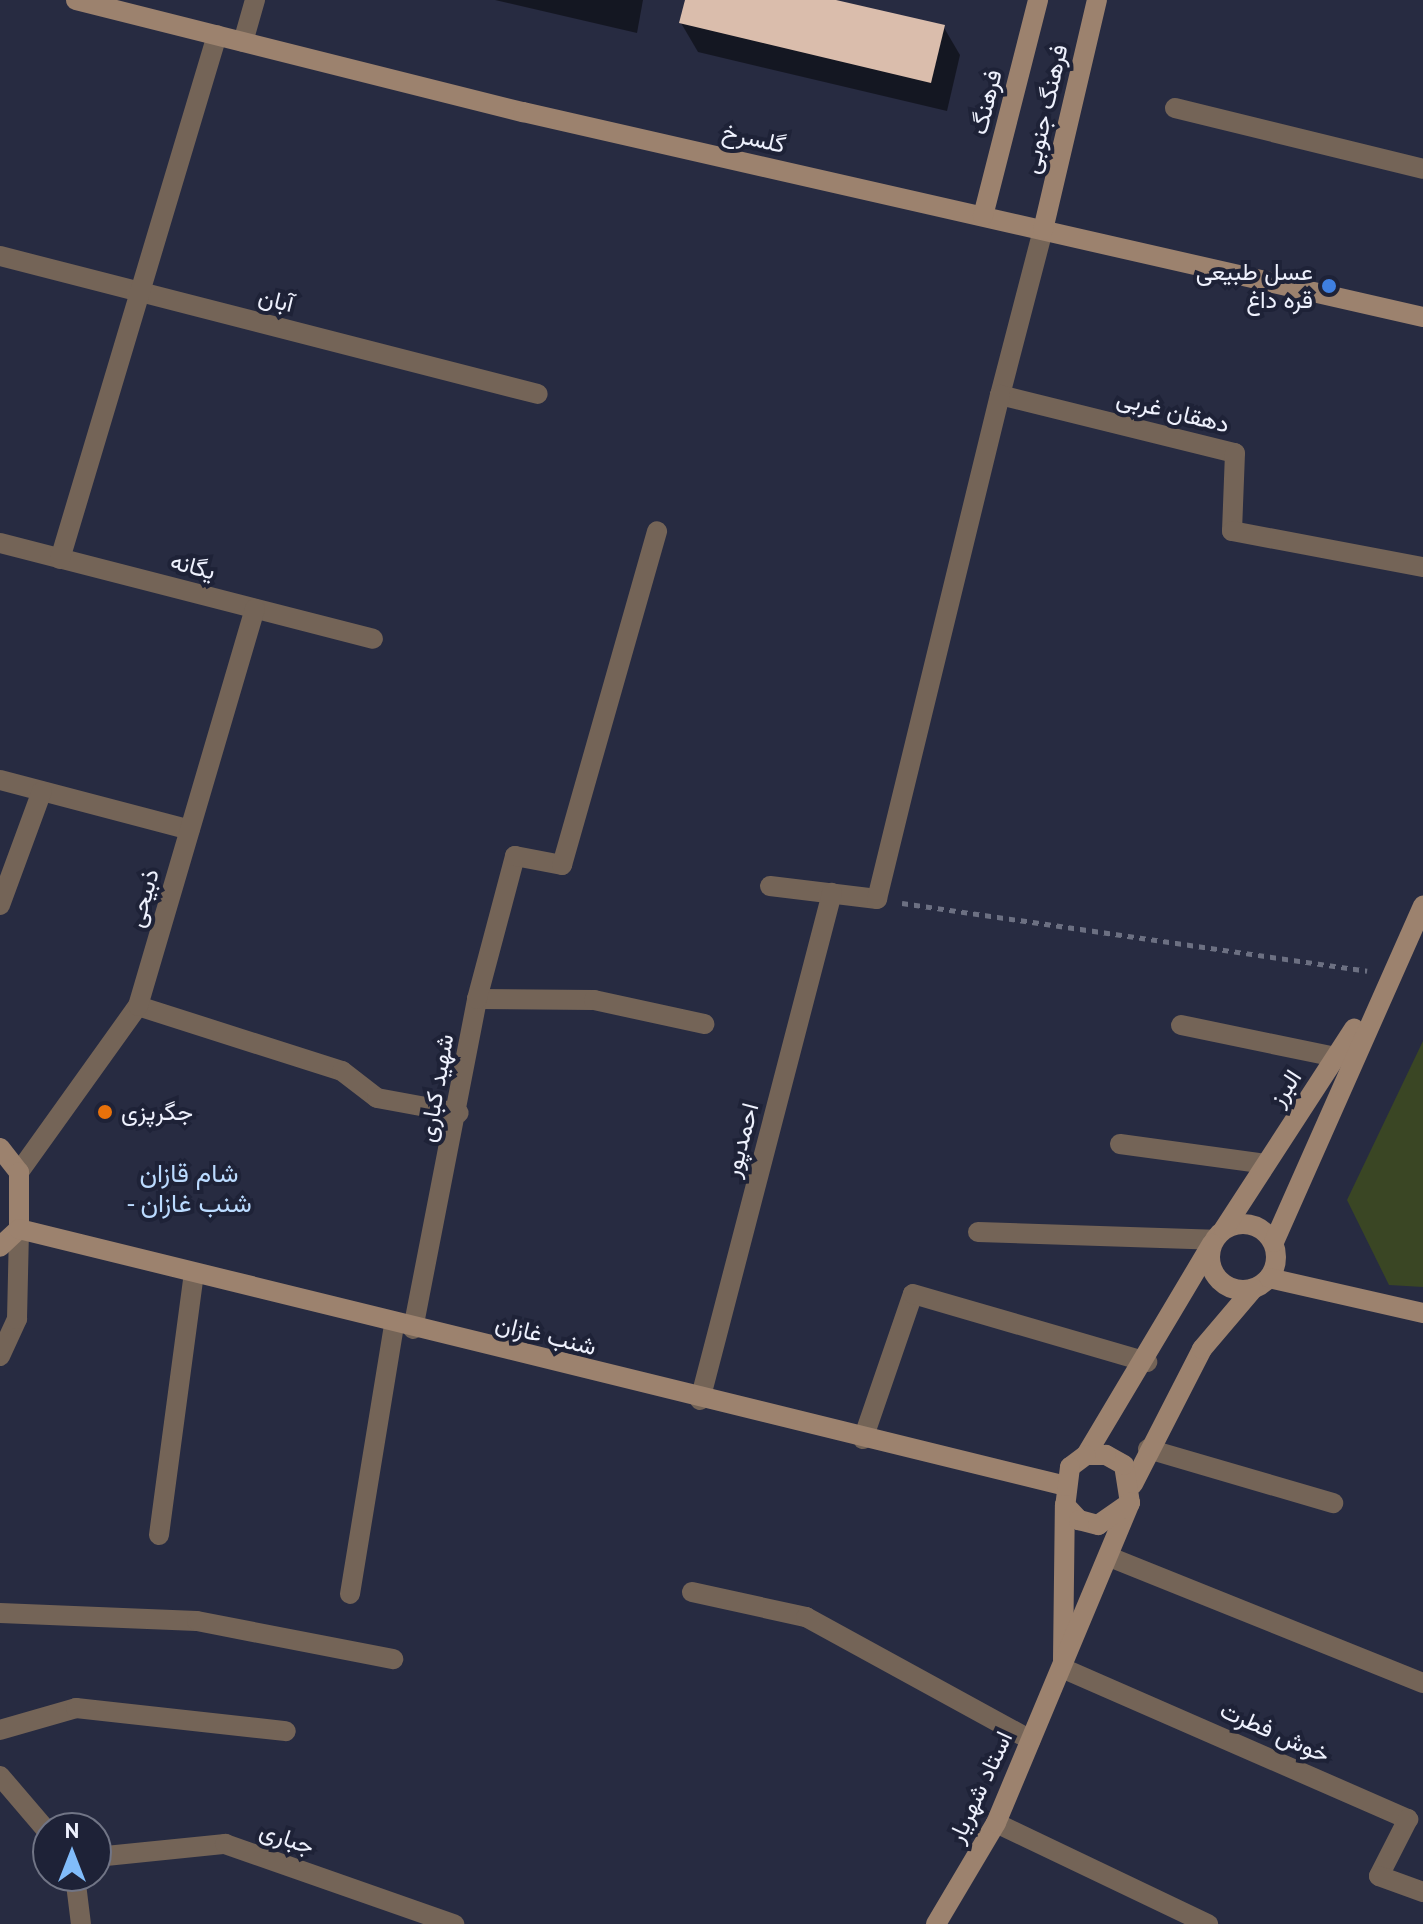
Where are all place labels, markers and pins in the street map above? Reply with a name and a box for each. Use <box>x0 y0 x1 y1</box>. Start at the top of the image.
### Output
place label: عسل طبیعی قره داغ <box>1196 258 1313 314</box>
marker: عسل طبیعی قره داغ <box>1320 277 1338 295</box>
place label: جگرپزی <box>121 1098 193 1126</box>
marker: جگرپزی <box>96 1103 114 1121</box>

